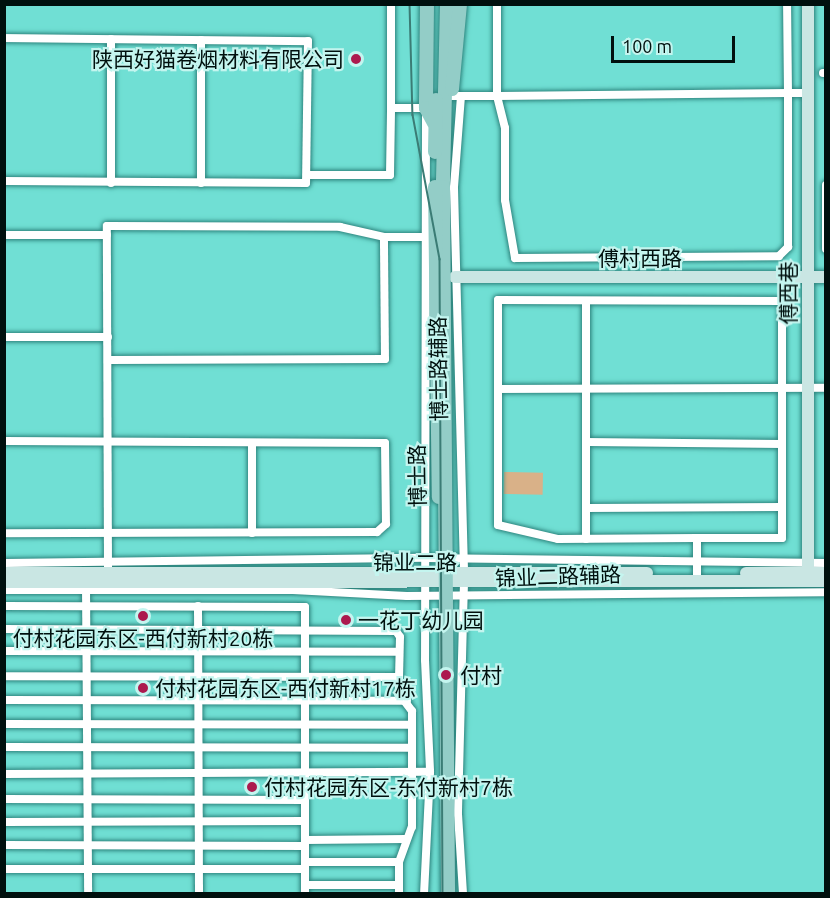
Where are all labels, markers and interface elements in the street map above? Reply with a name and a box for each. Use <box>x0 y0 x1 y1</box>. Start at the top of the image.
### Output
scale bar <box>614 24 738 62</box>
text: 100 m <box>622 36 672 56</box>
place label: 陕西好猫卷烟材料有限公司 <box>92 46 344 72</box>
marker: 陕西好猫卷烟材料有限公司 <box>349 52 363 66</box>
street label: 傅村西路 <box>598 245 682 271</box>
street label: 傅西巷 <box>775 262 801 324</box>
street label: 博士路辅路 <box>424 316 452 422</box>
street label: 博士路 <box>404 444 430 508</box>
street label: 锦业二路 <box>373 549 457 575</box>
street label: 锦业二路辅路 <box>495 561 621 591</box>
place label: 一花丁幼儿园 <box>358 607 484 633</box>
marker: 付村花园东区-西付新村20栋 <box>136 609 150 623</box>
marker: 一花丁幼儿园 <box>339 613 353 627</box>
place label: 付村花园东区-西付新村20栋 <box>13 625 273 651</box>
place label: 付村 <box>460 662 502 688</box>
marker: 付村 <box>437 666 455 684</box>
place label: 付村花园东区-西付新村17栋 <box>155 675 416 701</box>
marker: 付村花园东区-西付新村17栋 <box>136 681 150 695</box>
place label: 付村花园东区-东付新村7栋 <box>264 774 513 800</box>
marker: 付村花园东区-东付新村7栋 <box>245 780 259 794</box>

